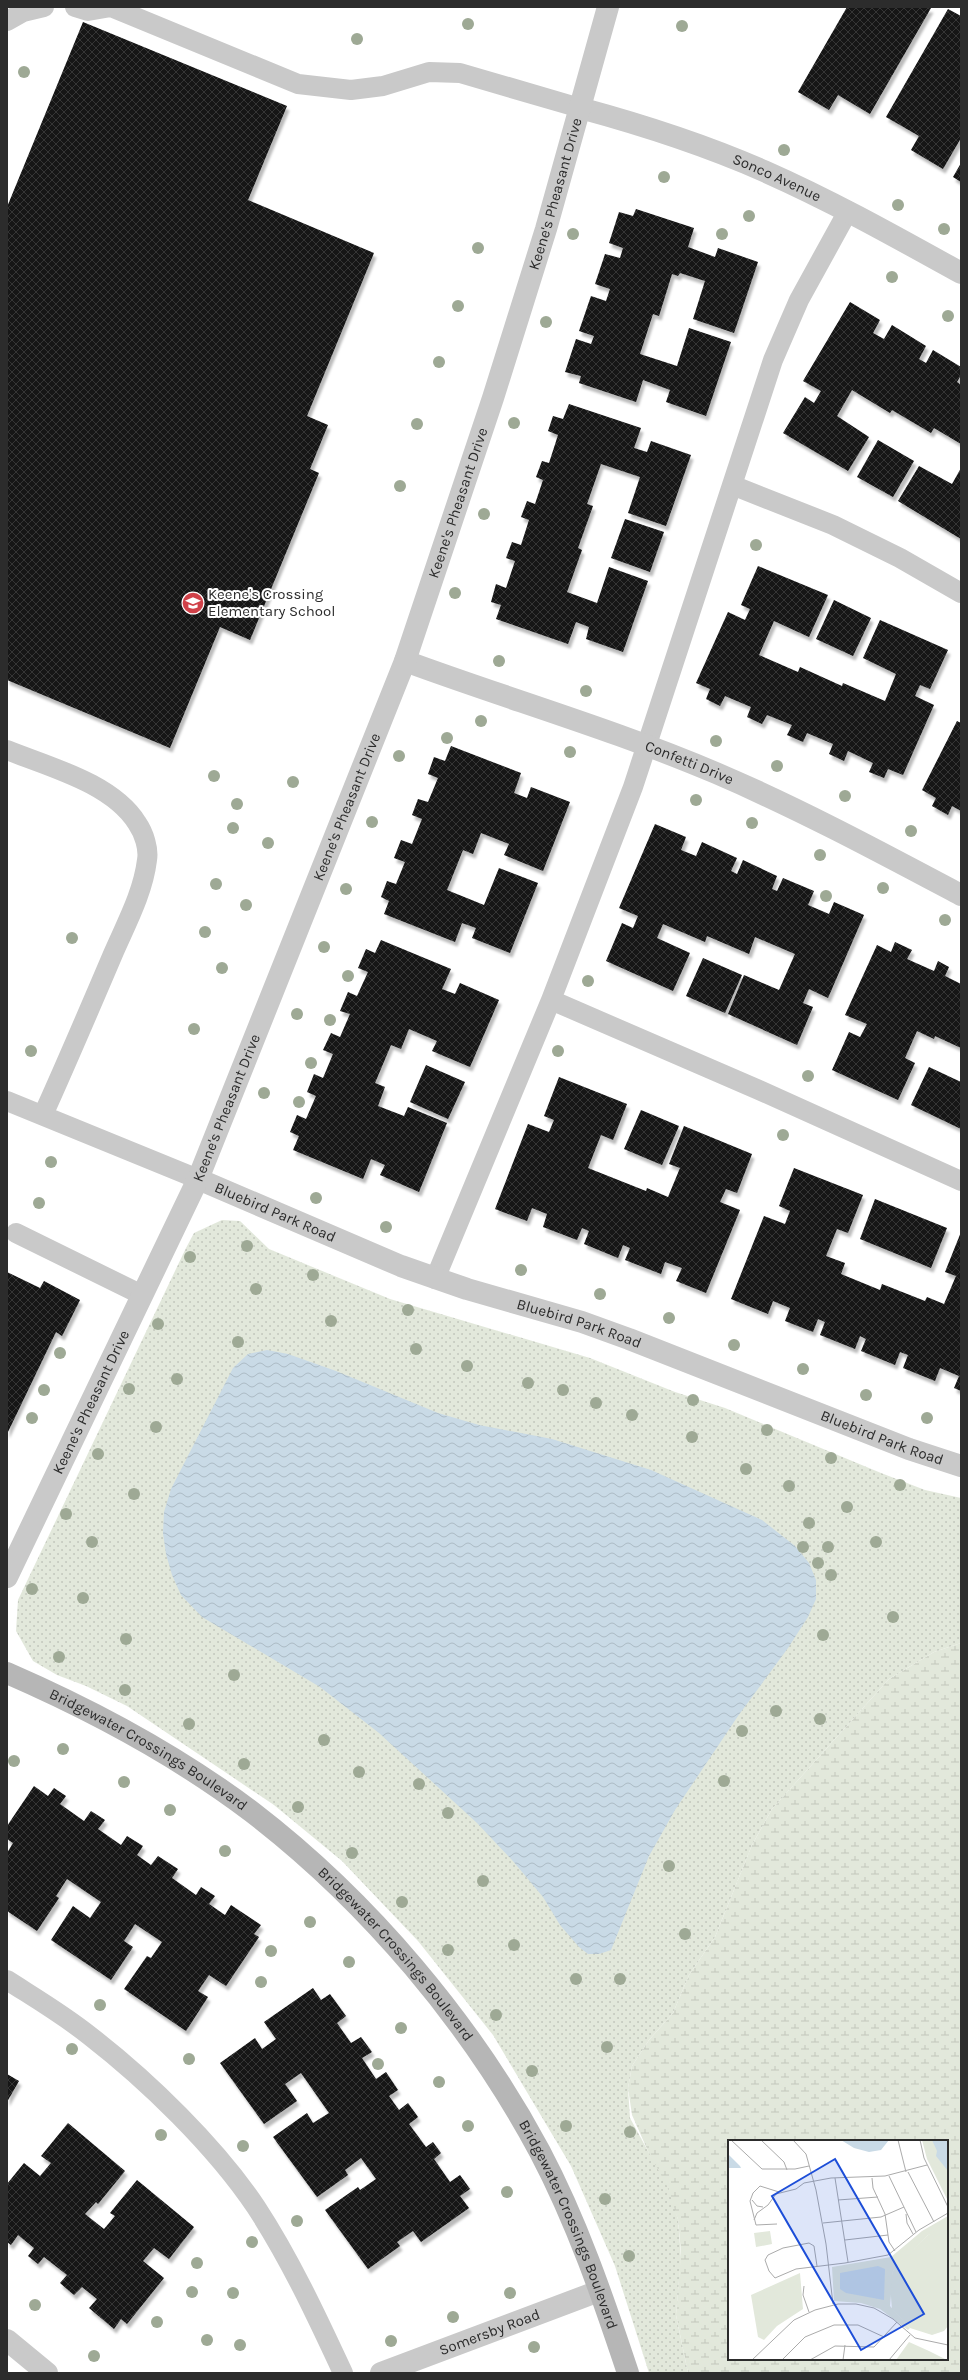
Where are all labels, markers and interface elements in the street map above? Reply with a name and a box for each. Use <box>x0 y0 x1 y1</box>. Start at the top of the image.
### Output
street label: Keene's Pheasant Drive <box>525 116 586 272</box>
street label: Sonco Avenue <box>730 150 824 205</box>
street label: Keene's Pheasant Drive <box>424 425 491 581</box>
place label: Keene's Crossing Elementary School <box>208 585 335 620</box>
school or university icon: Keene's Crossing Elementary School <box>180 590 206 616</box>
street label: Keene's Pheasant Drive <box>309 731 384 884</box>
street label: Confetti Drive <box>643 737 736 789</box>
street label: Keene's Pheasant Drive <box>189 1031 264 1184</box>
street label: Bluebird Park Road <box>212 1178 339 1246</box>
street label: Bluebird Park Road <box>515 1295 644 1352</box>
street label: Keene's Pheasant Drive <box>49 1327 133 1477</box>
street label: Bluebird Park Road <box>818 1406 946 1469</box>
street label: Bridgewater Crossings Boulevard <box>47 1685 251 1814</box>
street label: Bridgewater Crossings Boulevard <box>314 1863 477 2045</box>
street label: Bridgewater Crossings Boulevard <box>515 2117 622 2331</box>
inset map <box>728 2140 948 2360</box>
street label: Somersby Road <box>437 2305 543 2359</box>

